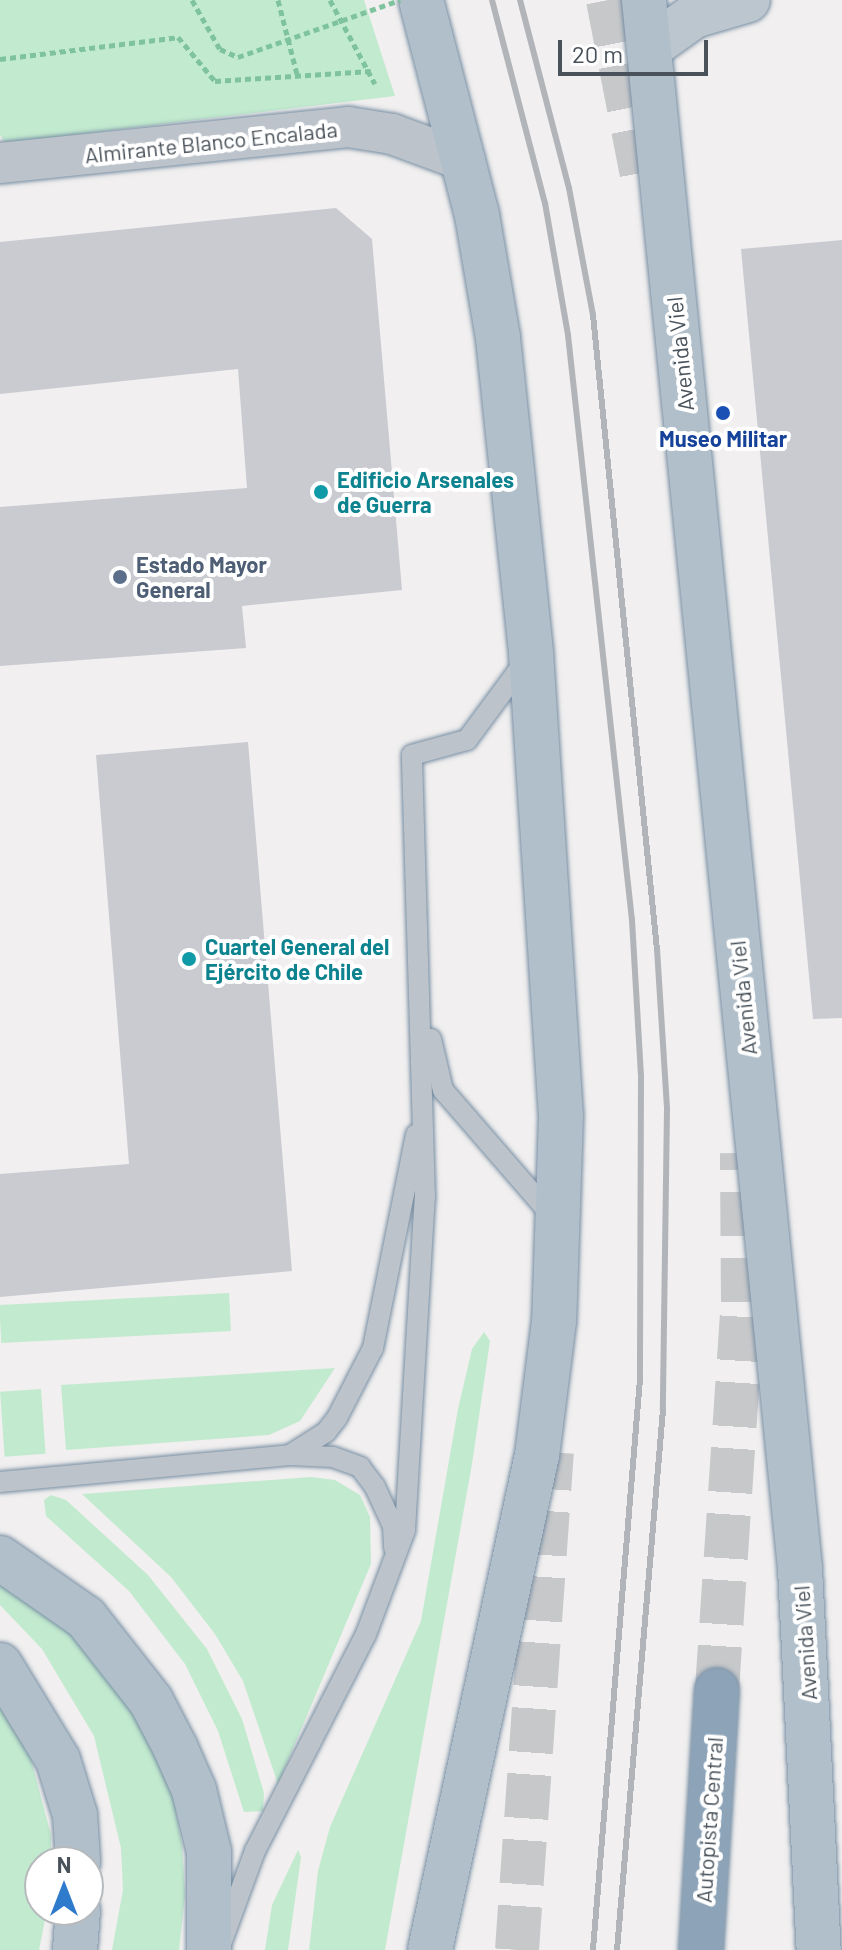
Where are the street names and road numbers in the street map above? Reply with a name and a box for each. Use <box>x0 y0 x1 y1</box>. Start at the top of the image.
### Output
street label: Almirante Blanco Encalada <box>83 116 339 168</box>
street label: Avenida Viel <box>661 295 699 413</box>
street label: Avenida Viel <box>724 939 762 1057</box>
street label: Avenida Viel <box>788 1585 822 1701</box>
street label: Autopista Central <box>690 1736 728 1904</box>

